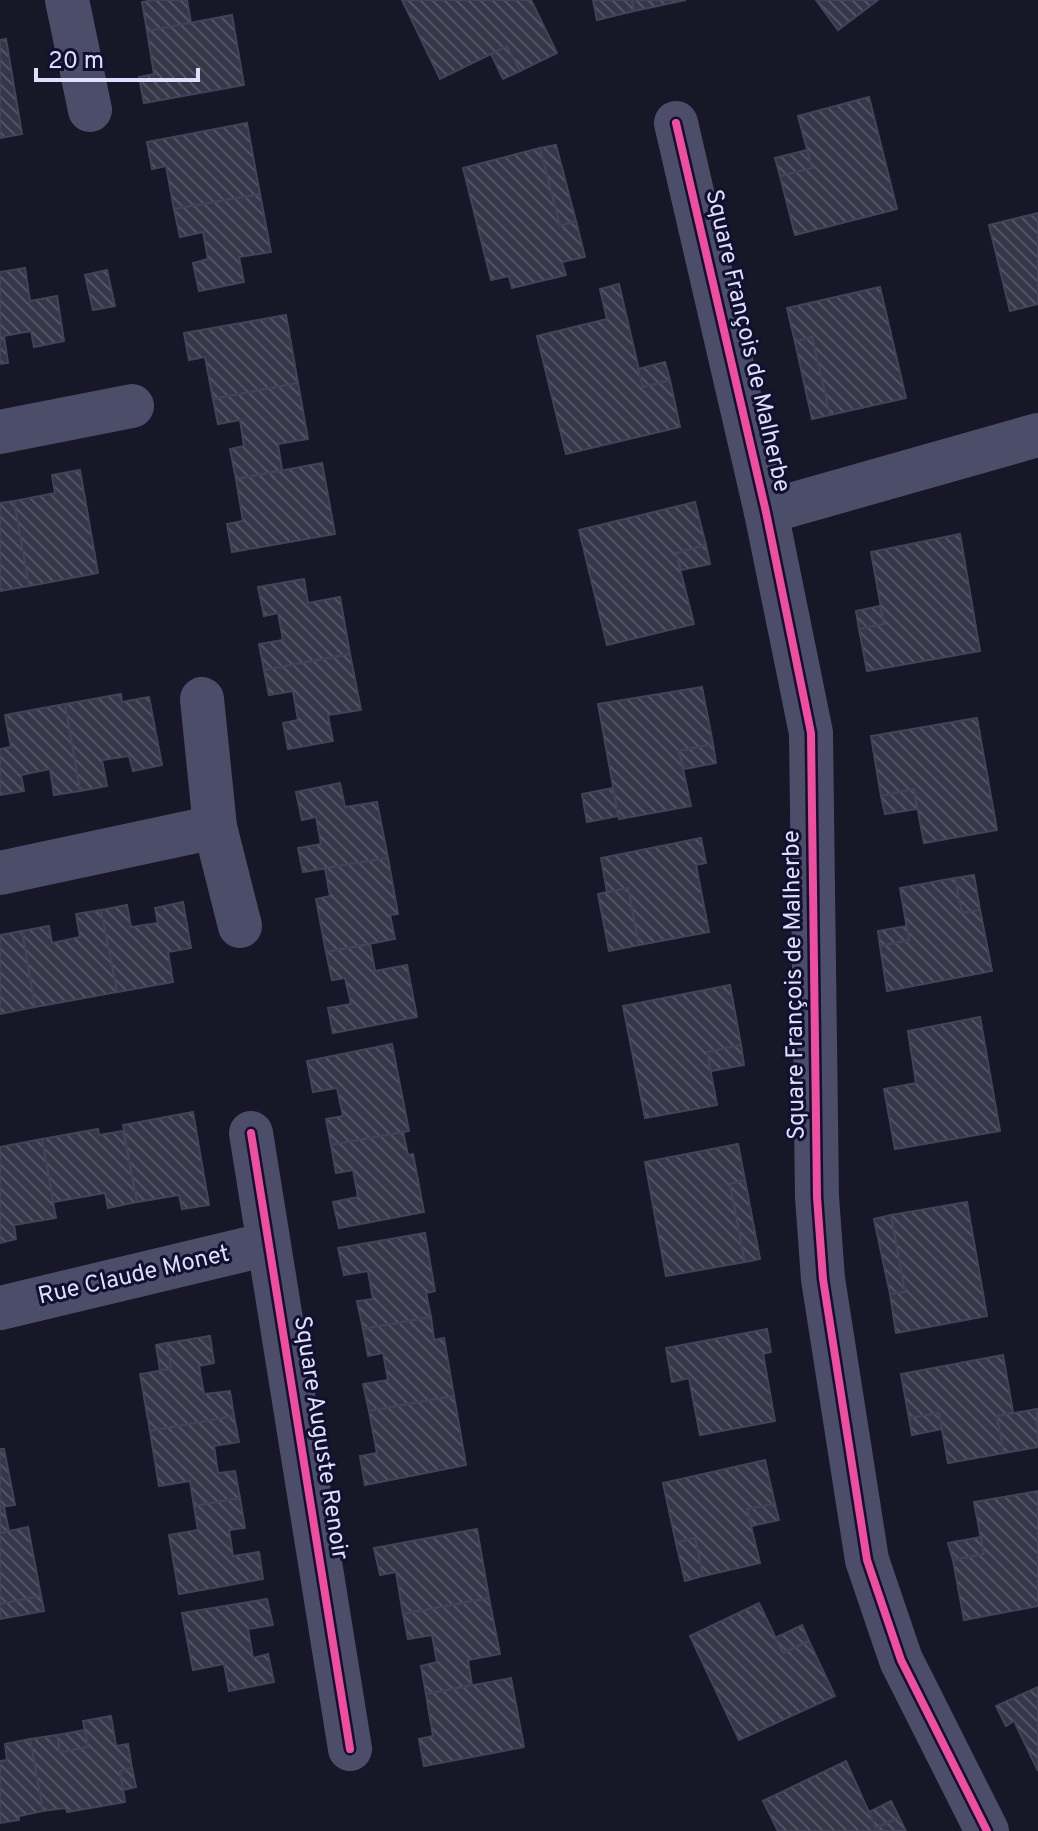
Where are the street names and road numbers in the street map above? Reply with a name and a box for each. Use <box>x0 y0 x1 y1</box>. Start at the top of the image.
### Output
street label: Square François de Malherbe <box>698 187 796 495</box>
street label: Square François de Malherbe <box>777 830 813 1140</box>
street label: Rue Claude Monet <box>35 1239 233 1313</box>
street label: Square Auguste Renoir <box>286 1314 354 1562</box>

